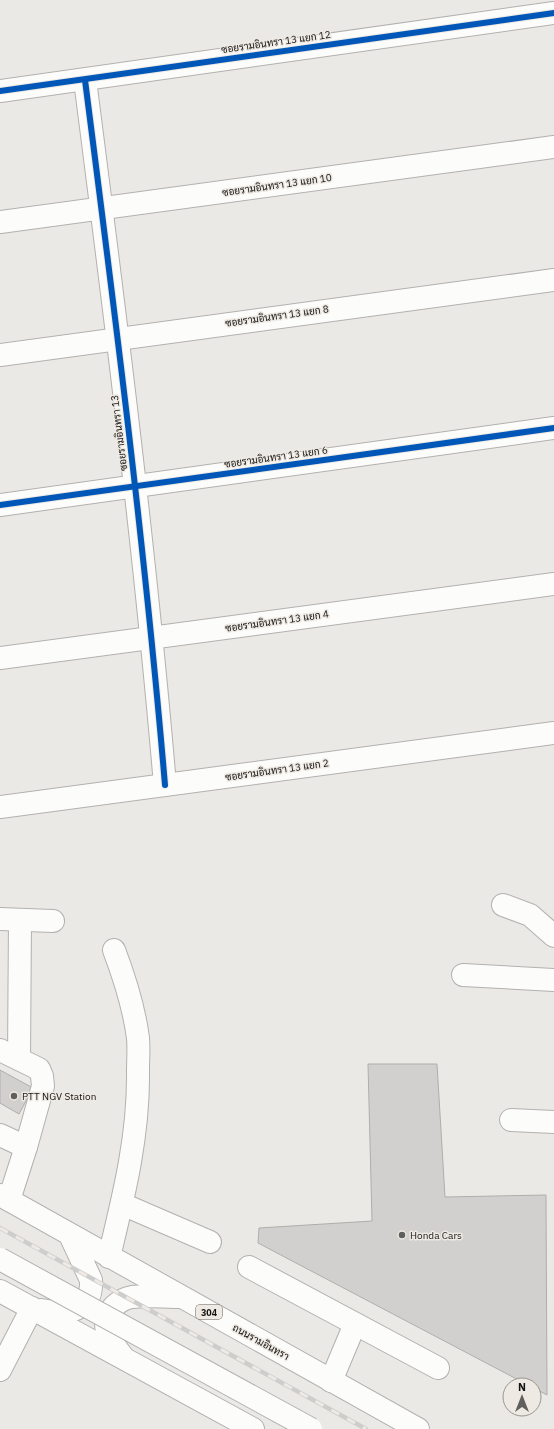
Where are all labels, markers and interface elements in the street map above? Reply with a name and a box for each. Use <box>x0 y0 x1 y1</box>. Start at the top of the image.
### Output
street label: ซอยรามอินทรา 13 แยก 12 <box>220 28 332 56</box>
street label: ซอยรามอินทรา 13 แยก 10 <box>221 171 333 199</box>
street label: ซอยรามอินทรา 13 แยก 8 <box>224 302 330 330</box>
street label: ซอยรามอินทรา 13 <box>108 394 130 472</box>
street label: ซอยรามอินทรา 13 แยก 6 <box>223 443 329 471</box>
street label: ซอยรามอินทรา 13 แยก 4 <box>224 607 330 635</box>
street label: ซอยรามอินทรา 13 แยก 2 <box>224 756 330 784</box>
place label: PTT NGV Station <box>22 1090 96 1103</box>
marker: PTT NGV Station <box>9 1091 19 1101</box>
place label: Honda Cars <box>410 1229 462 1242</box>
marker: Honda Cars <box>397 1230 407 1240</box>
road number: 304 <box>196 1305 222 1319</box>
street label: ถนนรามอินทรา <box>230 1321 292 1363</box>
north arrow <box>502 1377 542 1417</box>
text: N <box>518 1380 526 1394</box>

